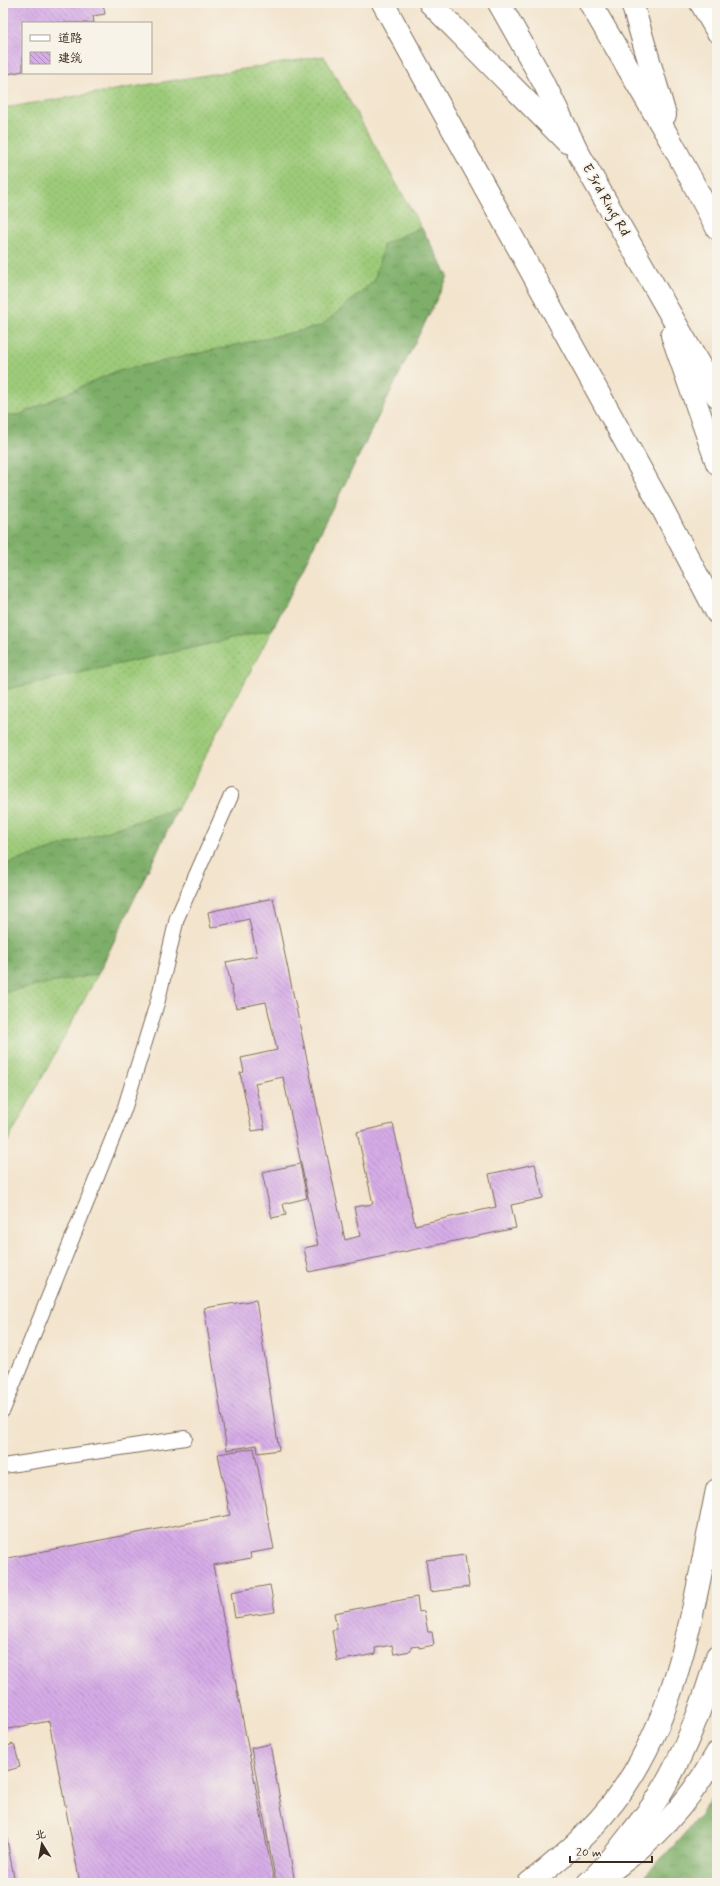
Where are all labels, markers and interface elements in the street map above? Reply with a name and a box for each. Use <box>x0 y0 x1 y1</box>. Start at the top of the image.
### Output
legend <box>22 22 152 74</box>
text: 道路 <box>58 31 82 47</box>
text: 建筑 <box>58 51 82 67</box>
street label: E 3rd Ring Rd <box>576 160 634 241</box>
north arrow <box>22 1824 62 1864</box>
text: 北 <box>34 1827 47 1843</box>
scale bar <box>570 1838 652 1864</box>
text: 20 m <box>576 1845 602 1861</box>

